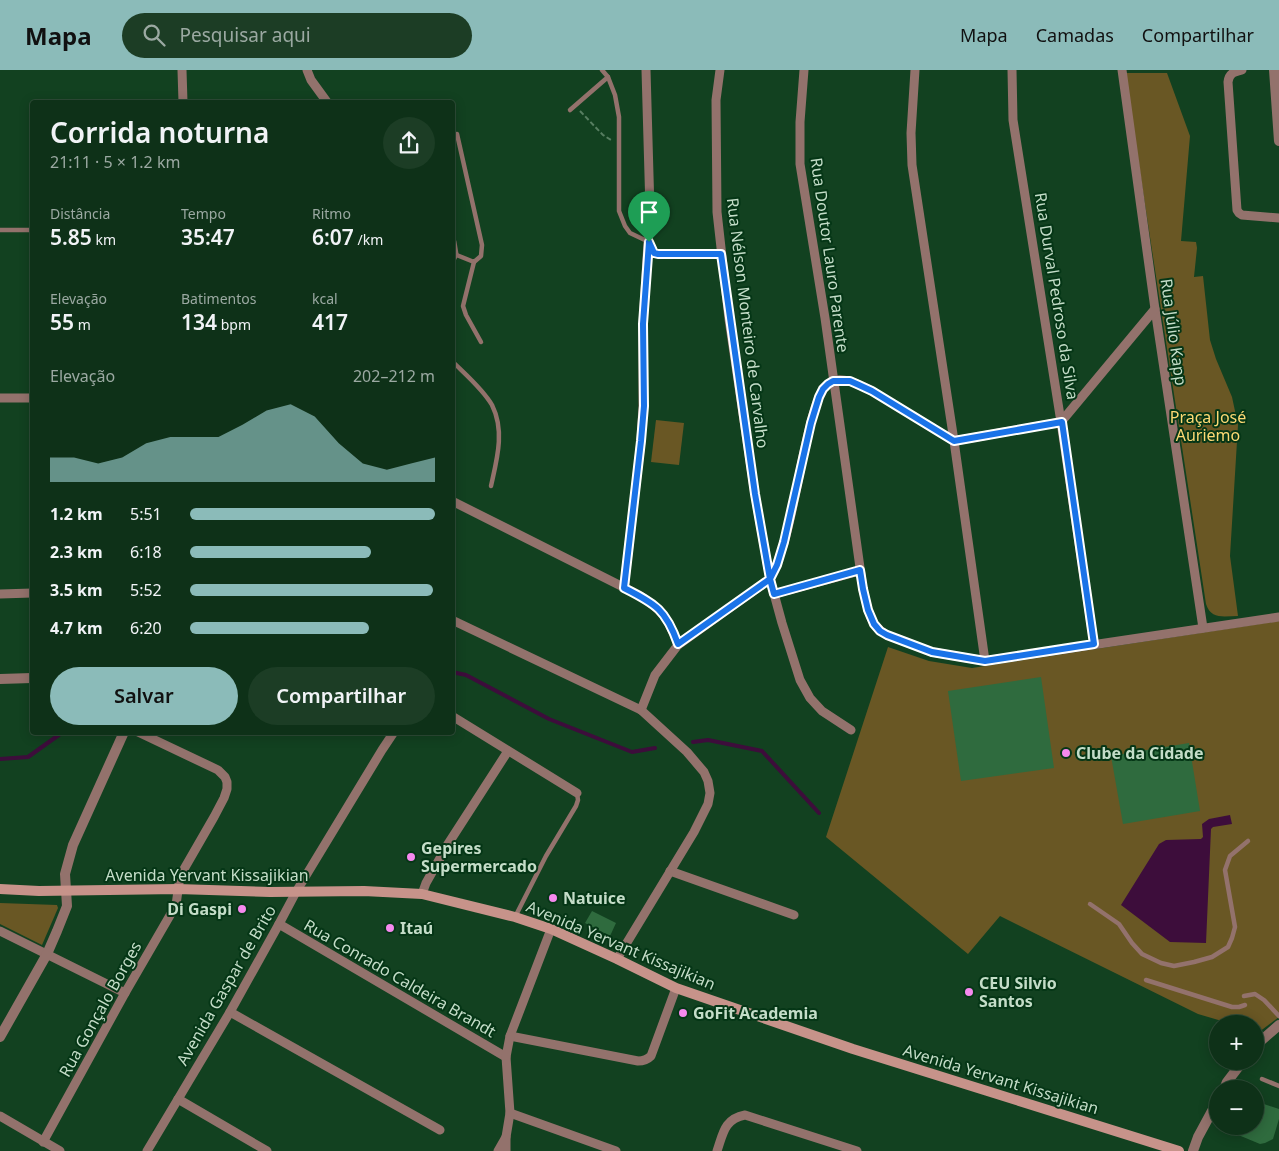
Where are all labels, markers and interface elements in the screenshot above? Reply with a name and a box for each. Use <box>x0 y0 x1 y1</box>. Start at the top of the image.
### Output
search box <box>122 13 472 58</box>
text: Mapa <box>25 19 92 52</box>
icon: search <box>140 21 168 49</box>
text: Pesquisar aqui <box>180 22 311 48</box>
text: Mapa <box>960 23 1008 47</box>
text: Camadas <box>1036 23 1114 47</box>
text: Compartilhar <box>1142 23 1254 47</box>
text: Corrida noturna <box>50 113 269 151</box>
button: share <box>383 117 435 169</box>
text: 21:11 · 5 × 1.2 km <box>50 151 180 173</box>
street label: Rua Doutor Lauro Parente <box>805 156 855 354</box>
pin <box>628 191 670 242</box>
street label: Rua Durval Pedroso da Silva <box>1030 191 1084 401</box>
street label: Rua Nélson Monteiro de Carvalho <box>722 196 774 450</box>
icon: arrive <box>635 198 663 226</box>
text: Distância <box>50 204 110 223</box>
text: Tempo <box>181 204 226 223</box>
text: Ritmo <box>312 204 351 223</box>
text: 5.85 <box>50 223 92 251</box>
text: 35:47 <box>181 223 235 251</box>
text: 6:07 <box>312 223 354 251</box>
text: km <box>92 230 116 249</box>
text: /km <box>354 230 383 249</box>
street label: Rua Júlio Kapp <box>1156 277 1192 387</box>
text: Elevação <box>50 289 107 308</box>
text: Batimentos <box>181 289 257 308</box>
text: kcal <box>312 289 338 308</box>
text: 55 <box>50 308 74 336</box>
text: 134 <box>181 308 217 336</box>
text: 417 <box>312 308 348 336</box>
text: m <box>74 315 91 334</box>
text: bpm <box>217 315 251 334</box>
text: Elevação <box>50 365 115 387</box>
text: 202–212 m <box>353 365 435 387</box>
park label: Praça José Auriemo <box>1170 406 1246 446</box>
text: 1.2 km <box>50 503 102 525</box>
text: 5:51 <box>130 503 162 525</box>
text: 2.3 km <box>50 541 102 563</box>
text: 6:18 <box>130 541 162 563</box>
text: 3.5 km <box>50 579 102 601</box>
text: 5:52 <box>130 579 162 601</box>
text: 4.7 km <box>50 617 102 639</box>
text: 6:20 <box>130 617 162 639</box>
button: Salvar <box>50 667 238 725</box>
button: Compartilhar <box>248 667 435 725</box>
place label: Clube da Cidade <box>1076 742 1204 764</box>
marker: Clube da Cidade <box>1060 747 1072 759</box>
place label: Gepires Supermercado <box>421 837 537 877</box>
marker: Gepires Supermercado <box>405 851 417 863</box>
street label: Avenida Yervant Kissajikian <box>105 864 309 886</box>
place label: Natuice <box>563 887 626 909</box>
marker: Natuice <box>547 892 559 904</box>
street label: Avenida Yervant Kissajikian <box>523 895 719 995</box>
place label: Di Gaspi <box>167 898 232 920</box>
street label: Avenida Gaspar de Brito <box>171 901 281 1069</box>
marker: Di Gaspi <box>236 903 248 915</box>
street label: Rua Conrado Caldeira Brandt <box>300 914 500 1042</box>
place label: Itaú <box>400 917 433 939</box>
marker: Itaú <box>384 922 396 934</box>
street label: Rua Gonçalo Borges <box>54 937 146 1081</box>
place label: CEU Silvio Santos <box>979 972 1057 1012</box>
marker: CEU Silvio Santos <box>963 986 975 998</box>
place label: GoFit Academia <box>693 1002 818 1024</box>
marker: GoFit Academia <box>677 1007 689 1019</box>
map controls <box>1209 1015 1264 1135</box>
button: + <box>1209 1015 1264 1070</box>
street label: Avenida Yervant Kissajikian <box>901 1039 1101 1119</box>
button: − <box>1209 1080 1264 1135</box>

